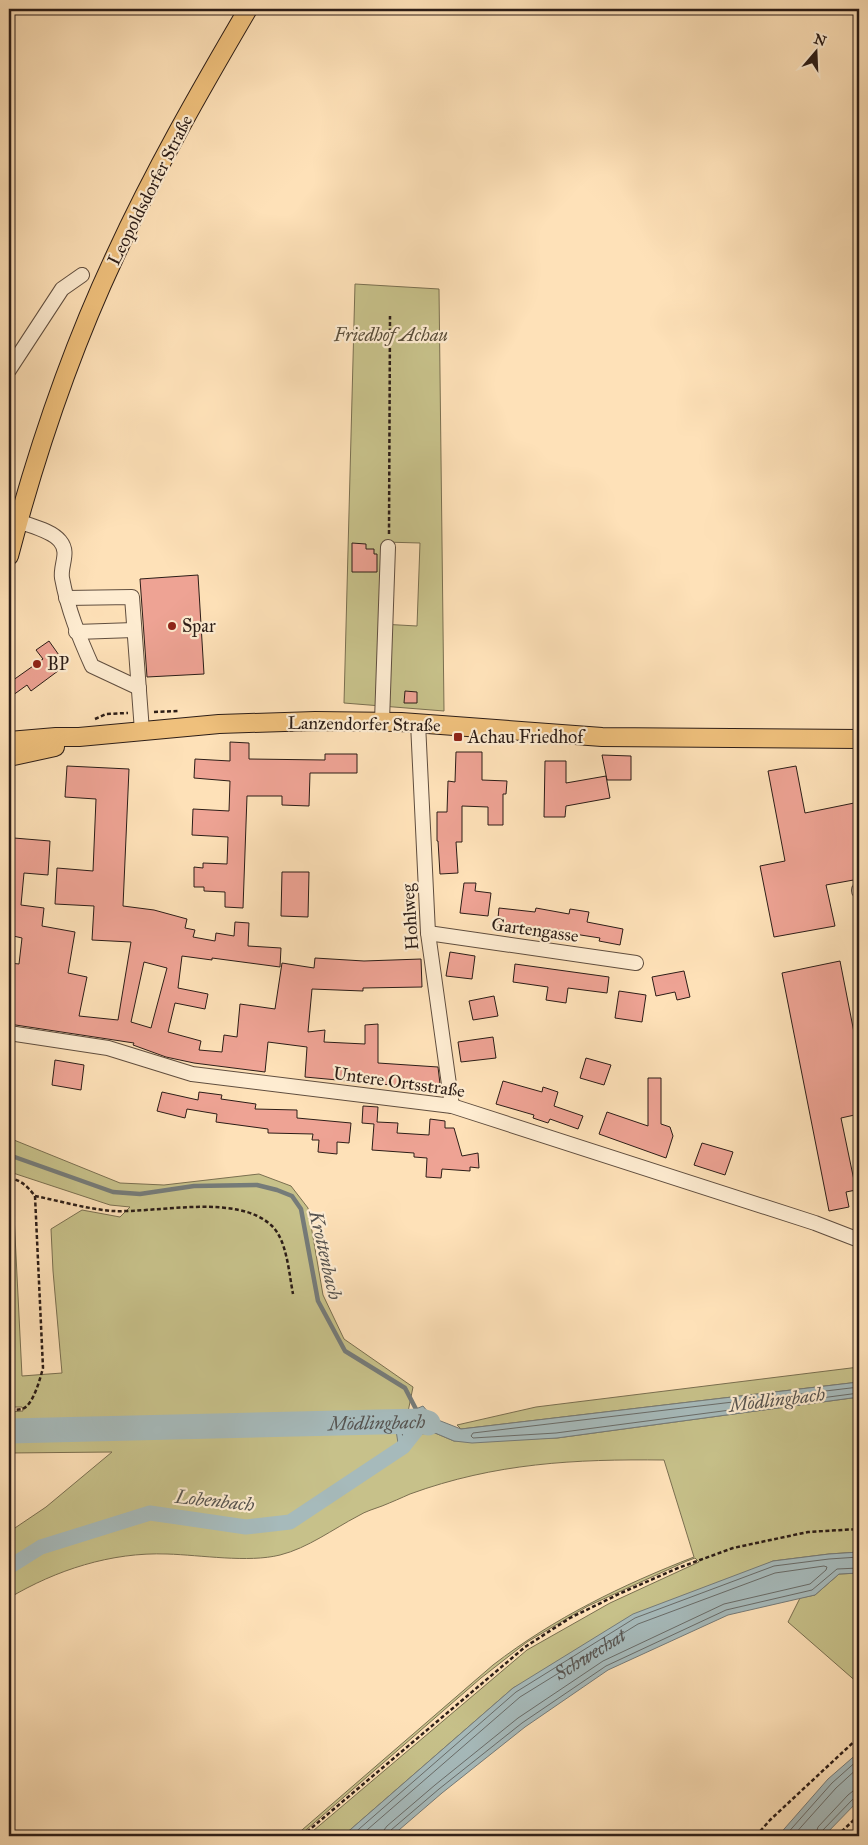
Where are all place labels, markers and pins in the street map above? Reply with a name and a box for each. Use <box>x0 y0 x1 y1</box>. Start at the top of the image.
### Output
place label: Spar <box>182 615 216 637</box>
marker: Spar <box>166 620 178 632</box>
place label: BP <box>47 653 69 675</box>
marker: BP <box>31 658 43 670</box>
place label: Achau Friedhof <box>467 726 586 748</box>
marker: Achau Friedhof <box>452 731 464 743</box>

